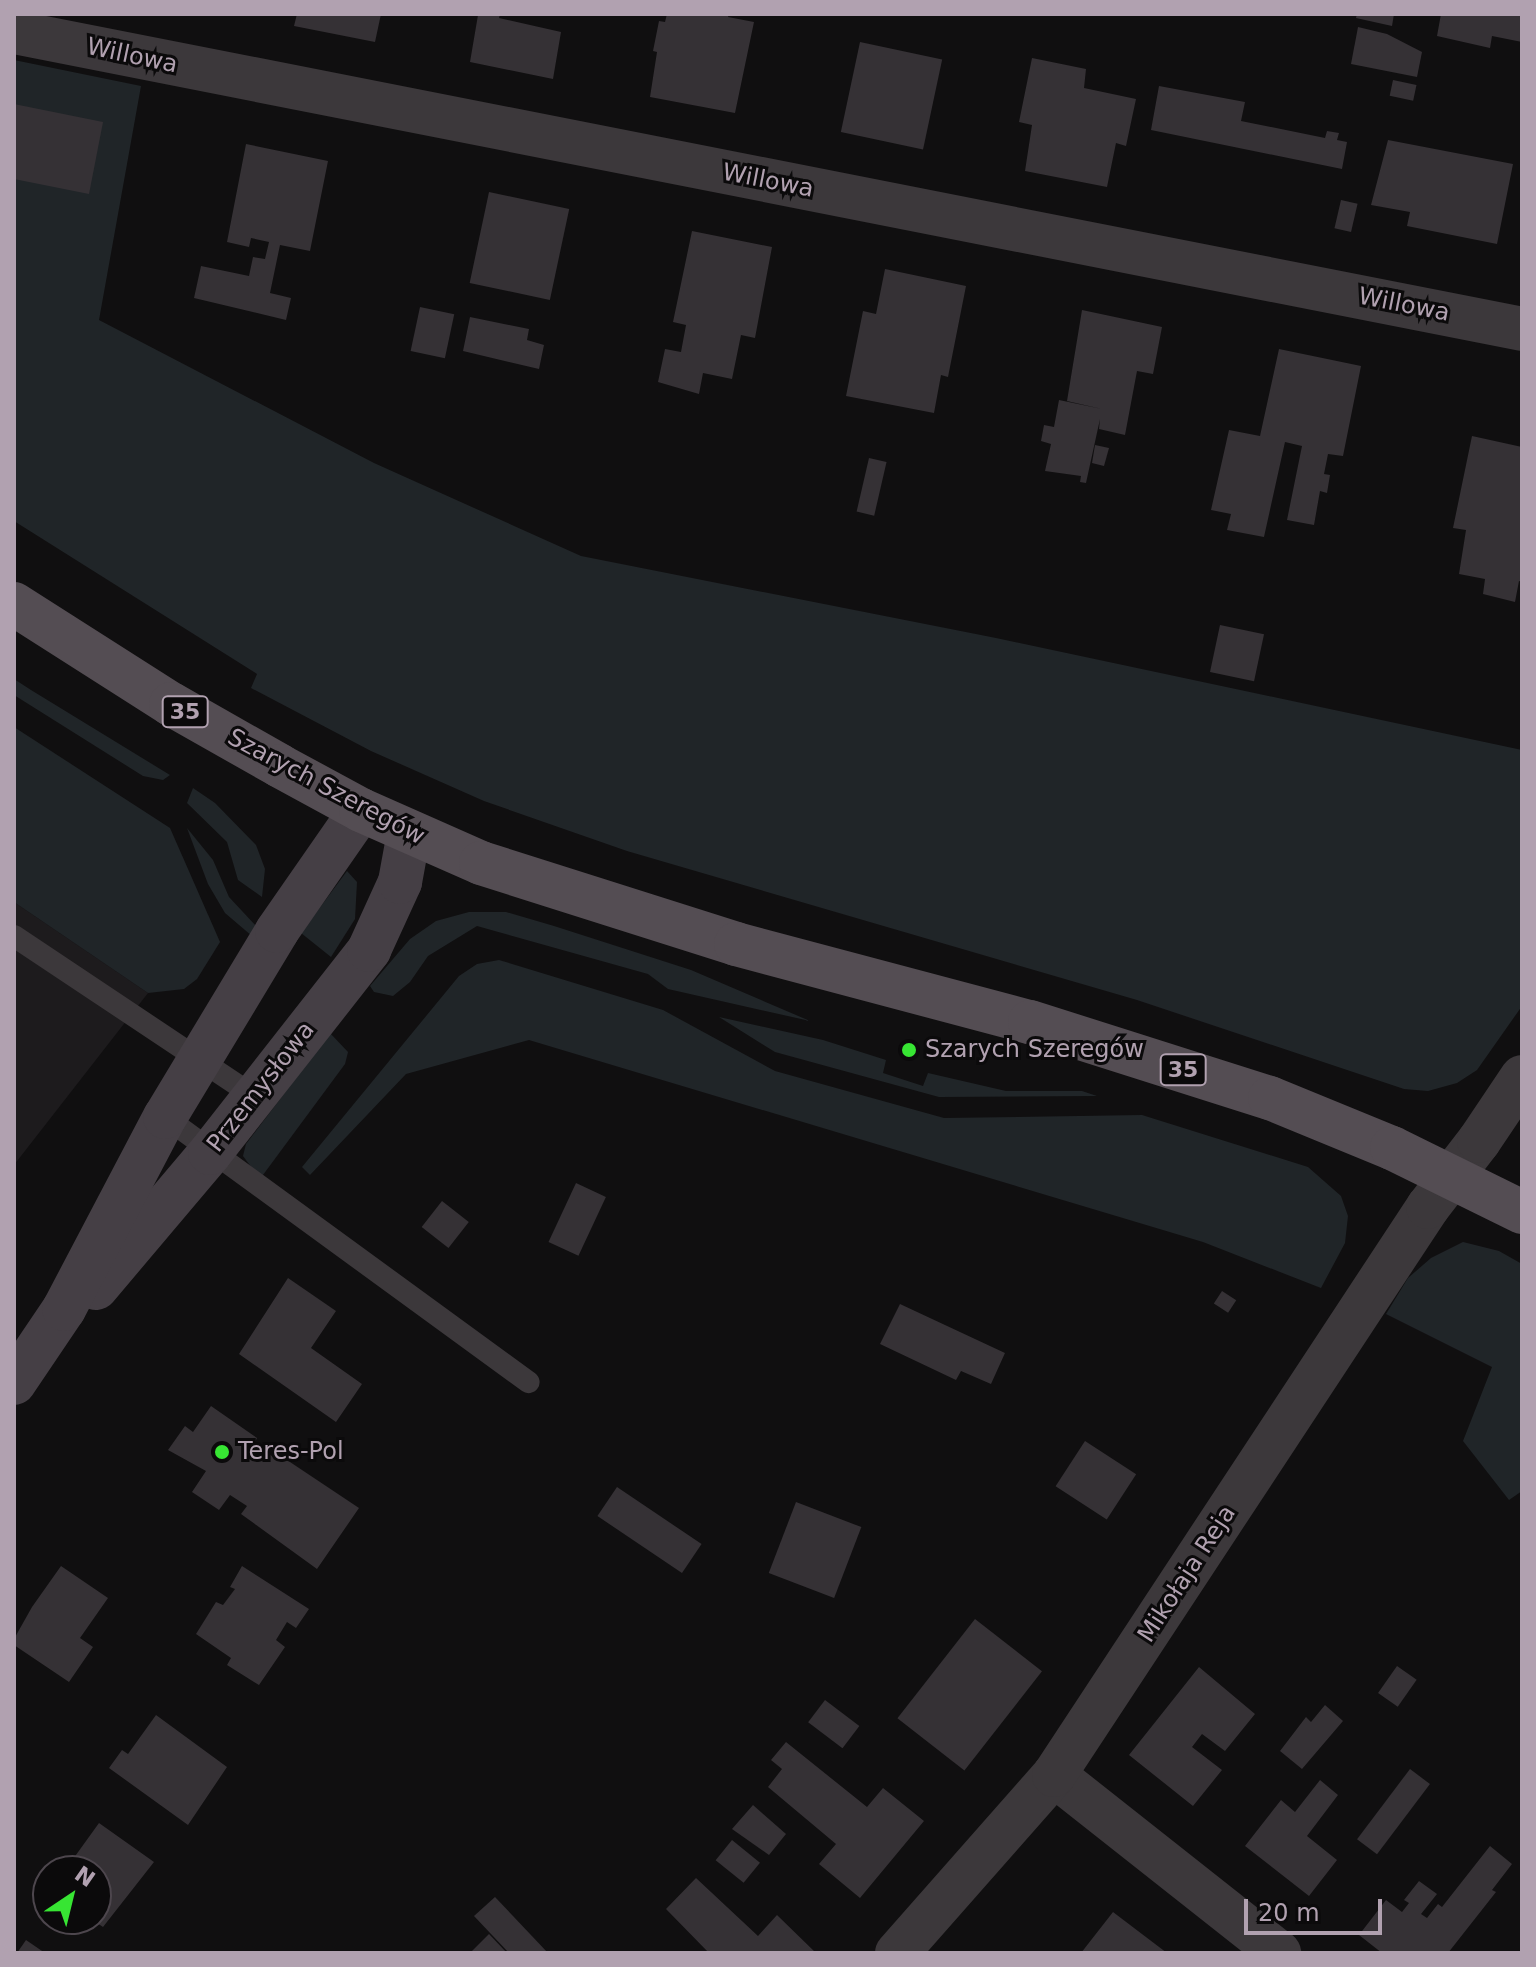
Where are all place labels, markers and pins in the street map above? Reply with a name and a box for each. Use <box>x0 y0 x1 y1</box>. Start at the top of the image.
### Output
place label: Szarych Szeregów <box>925 1036 1144 1064</box>
marker: Szarych Szeregów <box>900 1041 918 1059</box>
place label: Teres-Pol <box>238 1438 344 1466</box>
marker: Teres-Pol <box>213 1443 231 1461</box>

